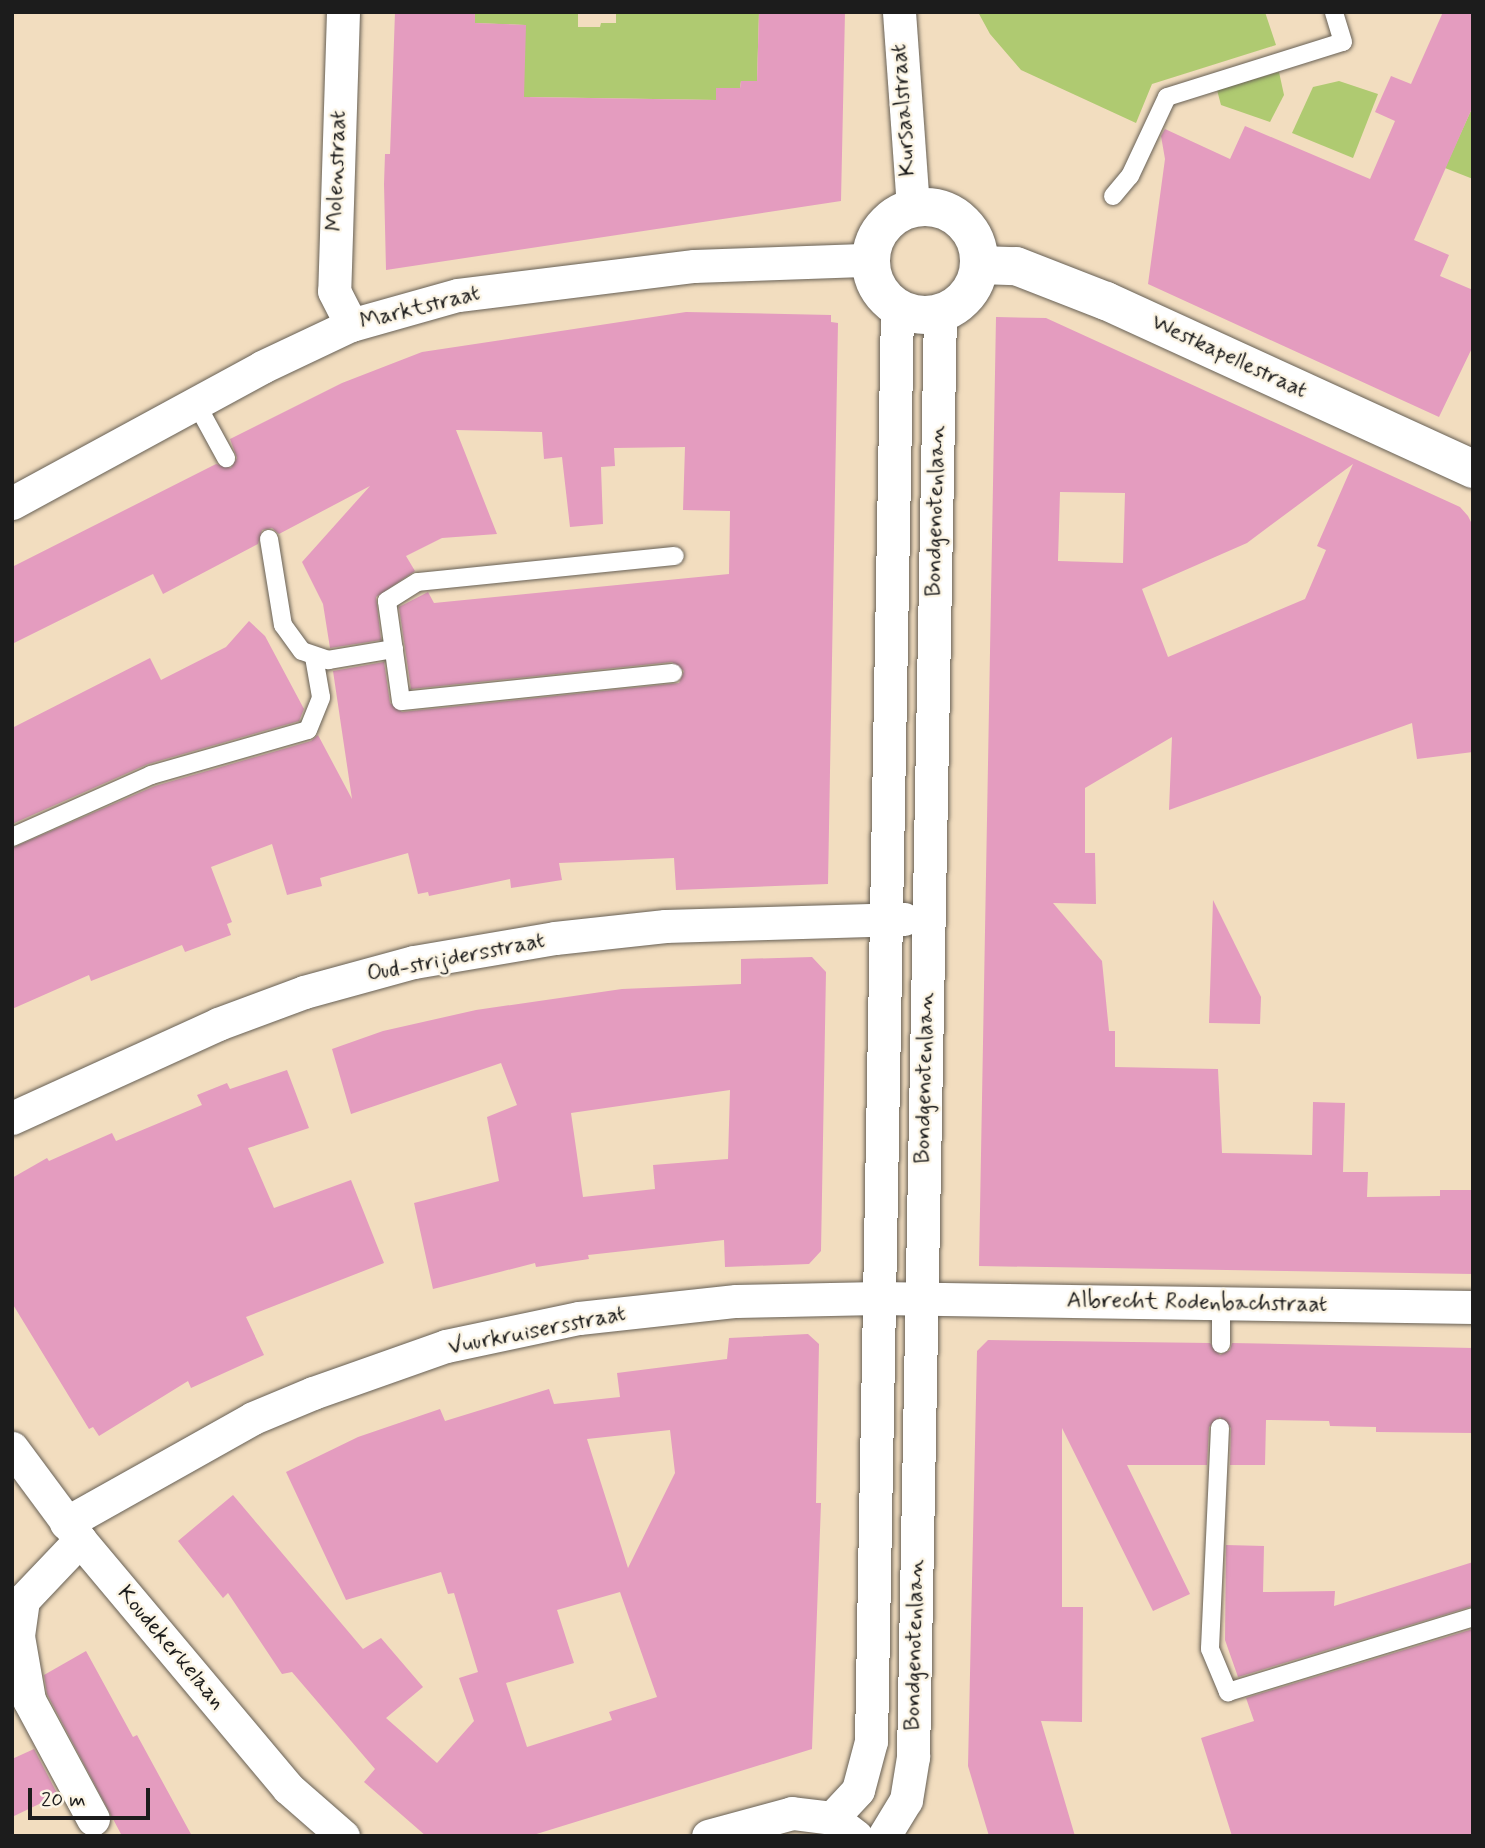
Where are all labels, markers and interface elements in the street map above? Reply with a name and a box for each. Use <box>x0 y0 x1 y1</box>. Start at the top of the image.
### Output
street label: Kursaalstraat <box>886 43 922 177</box>
street label: Molenstraat <box>321 110 353 232</box>
street label: Marktstraat <box>357 280 483 336</box>
street label: Westkapellestraat <box>1147 309 1311 405</box>
street label: Bondgenotenlaan <box>921 425 951 597</box>
street label: Oud-strijdersstraat <box>365 927 547 989</box>
street label: Bondgenotenlaan <box>910 992 940 1164</box>
street label: Albrecht Rodenbachstraat <box>1064 1287 1330 1319</box>
street label: Vuurkruisersstraat <box>446 1300 628 1362</box>
street label: Bondgenotenlaan <box>900 1559 930 1731</box>
street label: Koudekerkelaan <box>111 1580 231 1716</box>
scale bar <box>32 1774 154 1818</box>
text: 20 m <box>41 1786 86 1814</box>

